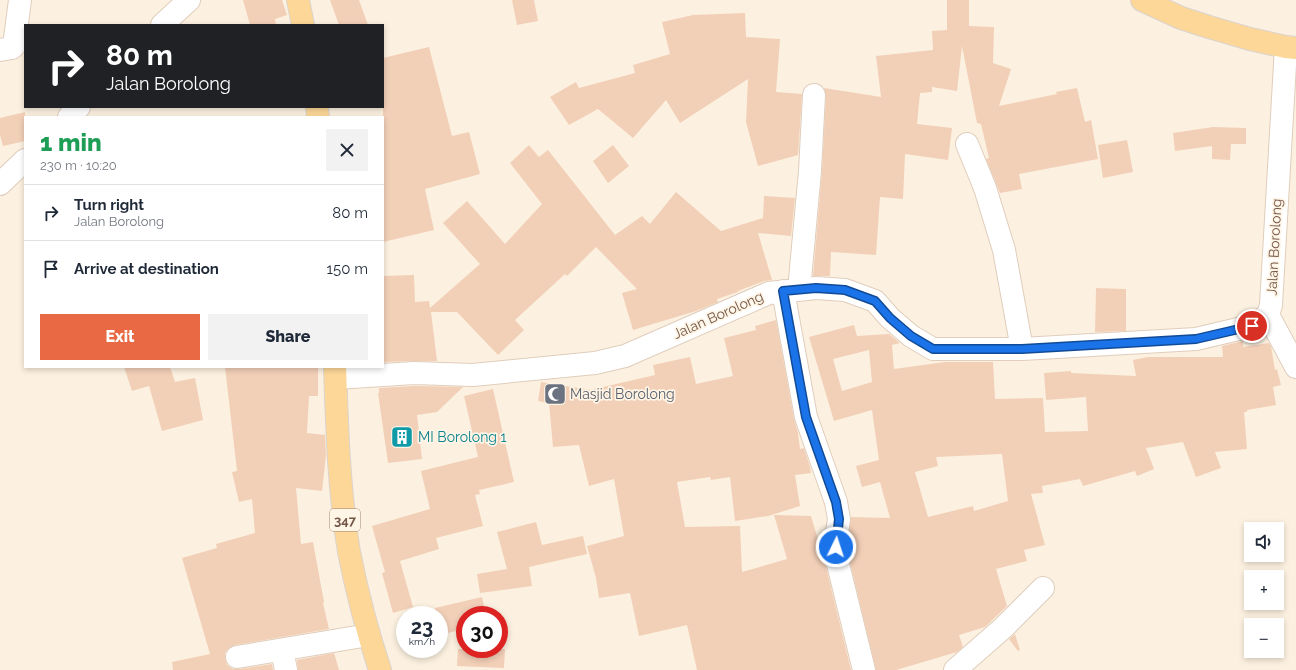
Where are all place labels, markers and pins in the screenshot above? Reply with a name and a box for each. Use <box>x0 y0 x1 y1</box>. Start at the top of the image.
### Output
pin <box>1235 309 1269 343</box>
mosque icon: Masjid Borolong <box>542 381 568 407</box>
place label: Masjid Borolong <box>570 386 675 402</box>
building icon: MI Borolong 1 <box>389 424 415 450</box>
place label: MI Borolong 1 <box>418 429 507 445</box>

